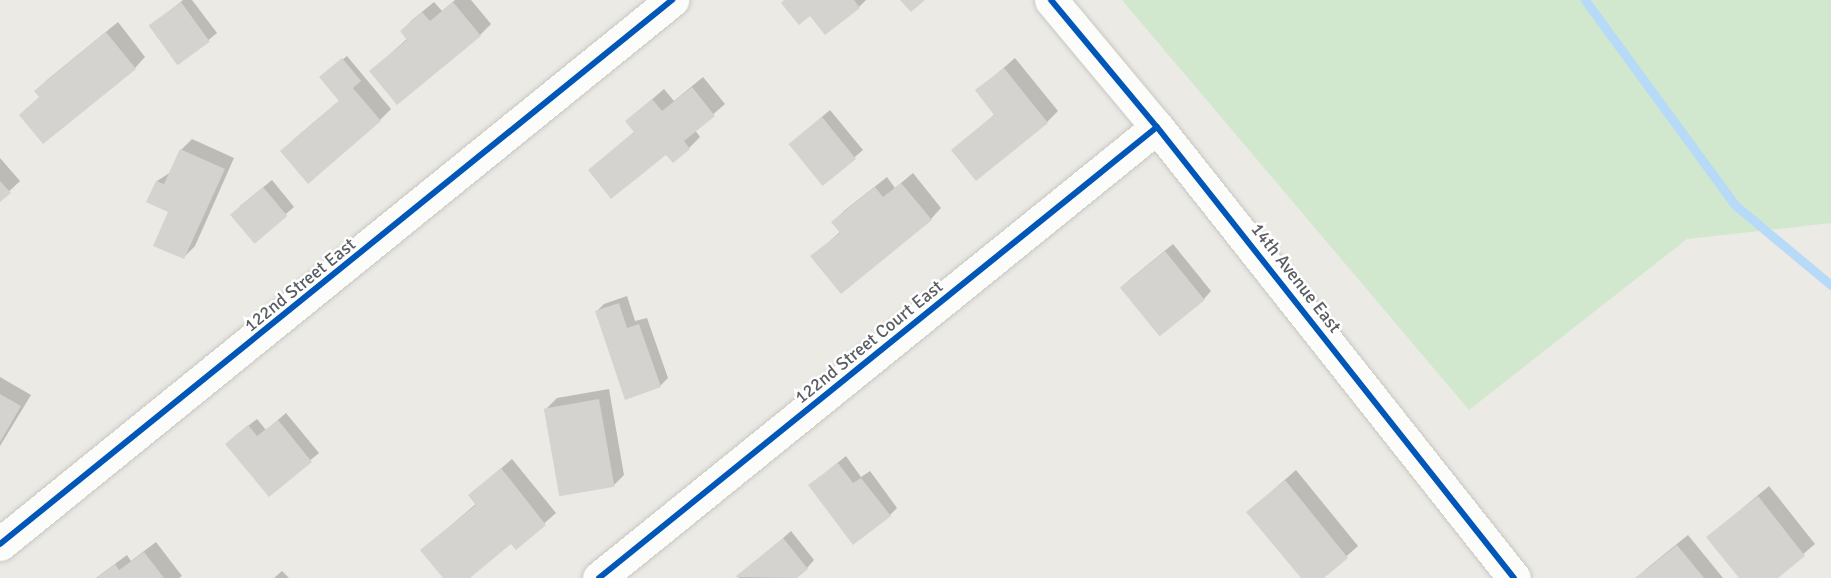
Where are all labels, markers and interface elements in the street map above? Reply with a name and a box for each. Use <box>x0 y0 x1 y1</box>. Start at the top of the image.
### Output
street label: 14th Avenue East <box>1247 219 1345 337</box>
street label: 122nd Street East <box>240 234 360 336</box>
street label: 122nd Street Court East <box>791 276 947 408</box>

